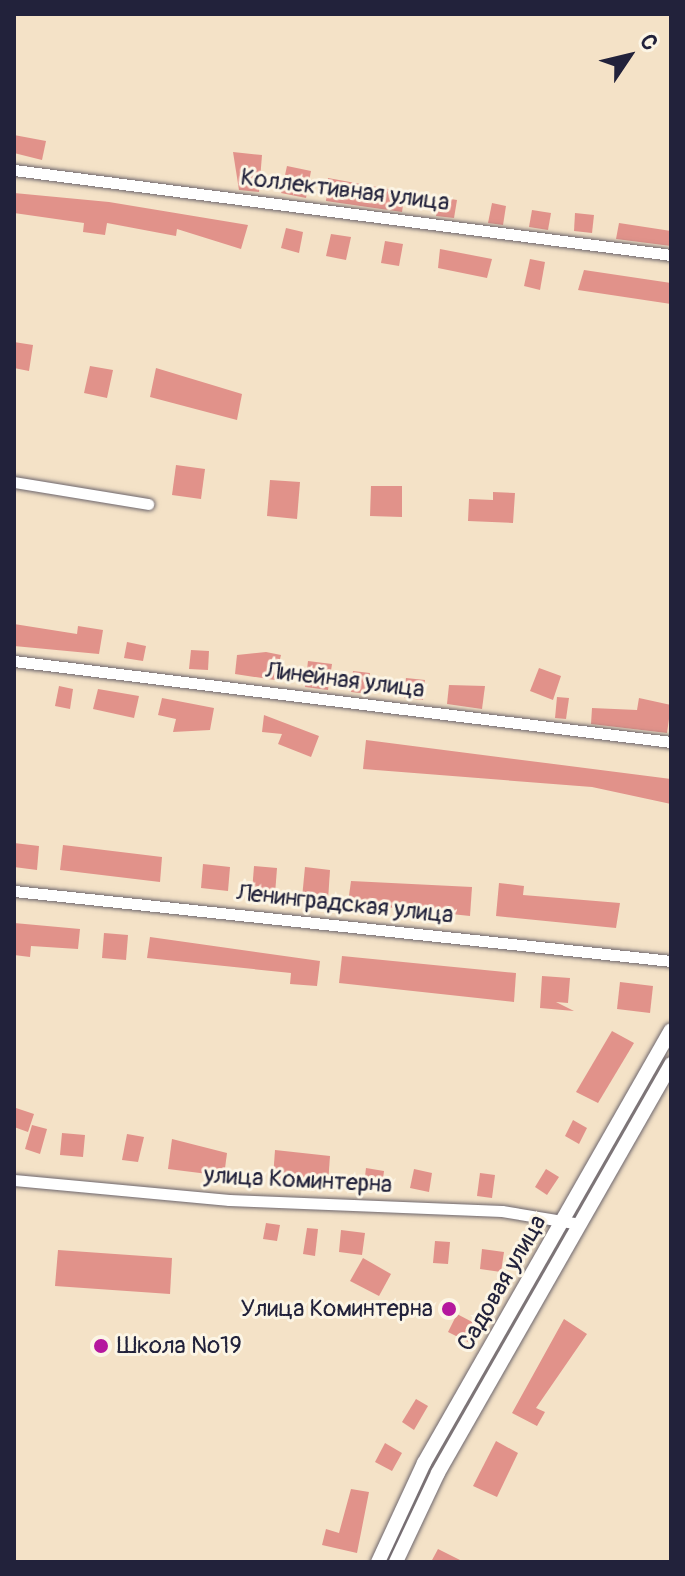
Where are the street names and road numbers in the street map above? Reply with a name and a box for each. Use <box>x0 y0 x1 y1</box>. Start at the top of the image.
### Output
street label: Коллективная улица <box>239 163 451 217</box>
street label: Линейная улица <box>264 656 426 704</box>
street label: Ленинградская улица <box>235 878 455 930</box>
street label: улица Коминтерна <box>203 1161 393 1199</box>
street label: Садовая улица <box>451 1210 553 1356</box>

